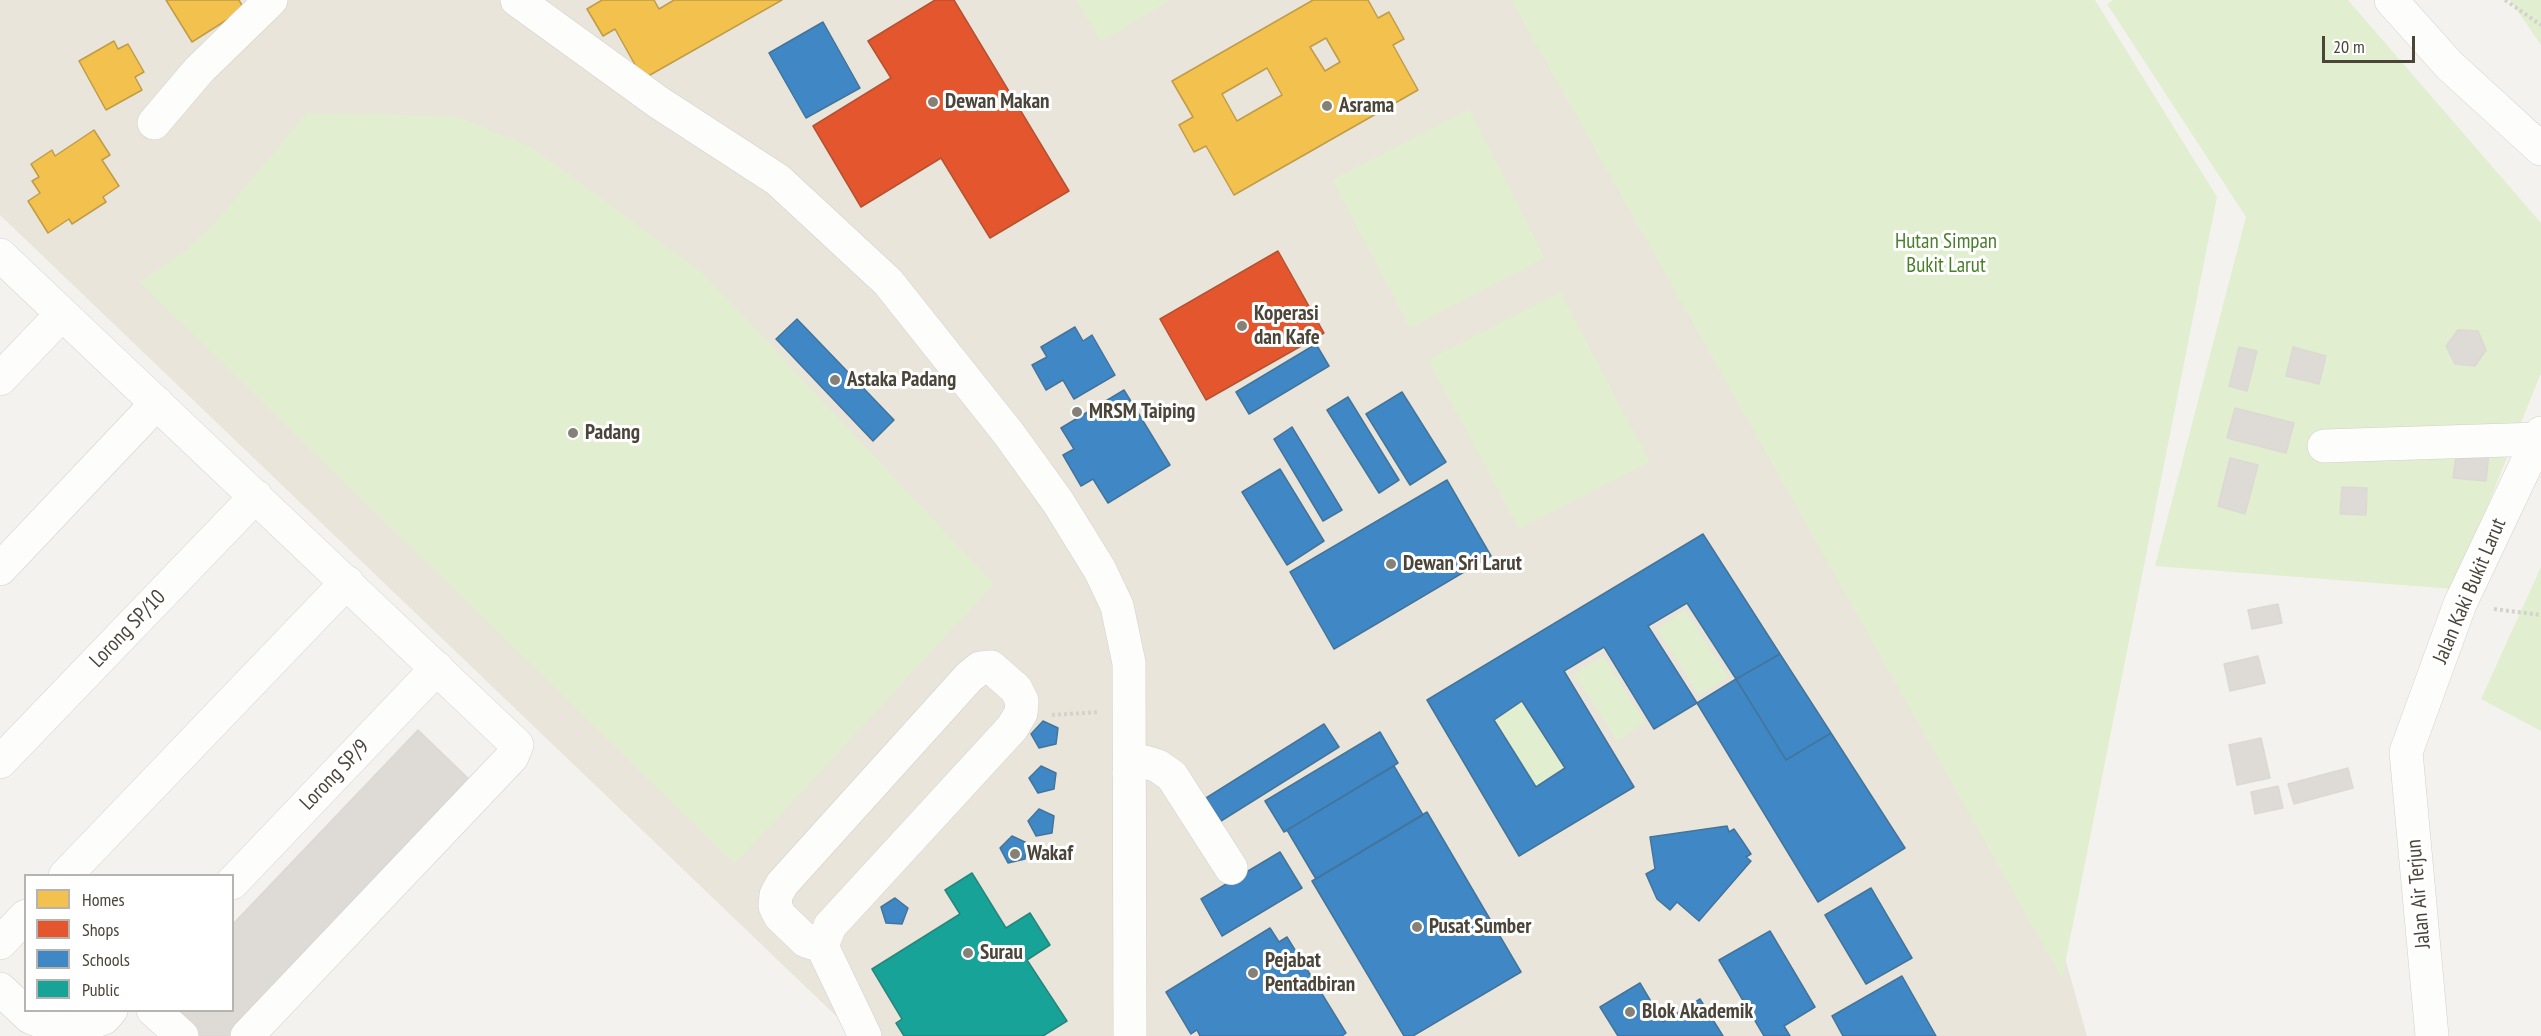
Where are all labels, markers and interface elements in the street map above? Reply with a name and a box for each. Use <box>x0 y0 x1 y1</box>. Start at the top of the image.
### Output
scale bar <box>2325 24 2418 62</box>
text: 20 m <box>2333 35 2365 58</box>
place label: Dewan Makan <box>945 89 1050 115</box>
place label: Asrama <box>1339 93 1394 119</box>
marker: Dewan Makan <box>926 95 940 109</box>
marker: Asrama <box>1320 99 1334 113</box>
park label: Hutan Simpan Bukit Larut <box>1895 229 1997 279</box>
place label: Koperasi dan Kafe <box>1254 301 1320 351</box>
marker: Koperasi dan Kafe <box>1235 319 1249 333</box>
place label: Astaka Padang <box>847 367 956 393</box>
marker: Astaka Padang <box>828 373 842 387</box>
place label: MRSM Taiping <box>1089 399 1195 425</box>
marker: MRSM Taiping <box>1070 405 1084 419</box>
place label: Padang <box>585 420 640 446</box>
marker: Padang <box>566 426 580 440</box>
street label: Jalan Kaki Bukit Larut <box>2428 515 2512 667</box>
place label: Dewan Sri Larut <box>1403 551 1522 577</box>
marker: Dewan Sri Larut <box>1384 557 1398 571</box>
street label: Lorong SP/10 <box>85 585 171 673</box>
street label: Lorong SP/9 <box>295 734 375 816</box>
street label: Jalan Air Terjun <box>2402 838 2436 950</box>
place label: Wakaf <box>1027 841 1073 867</box>
marker: Wakaf <box>1008 847 1022 861</box>
legend <box>24 874 234 1012</box>
text: Homes <box>82 888 125 911</box>
place label: Pusat Sumber <box>1429 914 1531 940</box>
text: Shops <box>82 918 119 941</box>
marker: Pusat Sumber <box>1410 920 1424 934</box>
place label: Surau <box>980 940 1023 966</box>
marker: Surau <box>961 946 975 960</box>
text: Schools <box>82 948 130 971</box>
place label: Pejabat Pentadbiran <box>1265 948 1355 998</box>
marker: Pejabat Pentadbiran <box>1246 966 1260 980</box>
text: Public <box>82 978 120 1001</box>
place label: Blok Akademik <box>1642 999 1753 1025</box>
marker: Blok Akademik <box>1623 1005 1637 1019</box>

